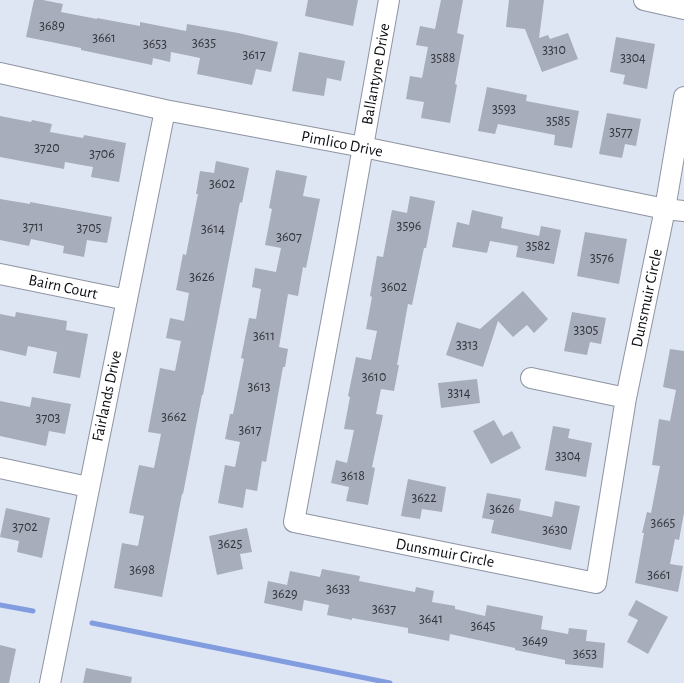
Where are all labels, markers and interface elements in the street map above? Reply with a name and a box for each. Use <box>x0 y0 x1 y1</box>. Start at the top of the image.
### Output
house number: 3689 <box>39 18 65 34</box>
street label: Ballantyne Drive <box>358 22 394 126</box>
house number: 3661 <box>92 30 116 46</box>
house number: 3635 <box>192 35 216 51</box>
house number: 3653 <box>143 36 167 52</box>
house number: 3310 <box>542 42 566 58</box>
house number: 3617 <box>242 47 266 63</box>
house number: 3588 <box>431 50 455 66</box>
house number: 3304 <box>620 50 646 66</box>
house number: 3593 <box>492 101 516 117</box>
house number: 3585 <box>546 113 570 129</box>
house number: 3577 <box>609 124 633 140</box>
street label: Pimlico Drive <box>300 127 384 161</box>
house number: 3720 <box>34 140 60 156</box>
house number: 3706 <box>89 146 115 162</box>
house number: 3602 <box>209 176 235 192</box>
house number: 3596 <box>397 218 421 234</box>
house number: 3711 <box>22 219 44 235</box>
house number: 3705 <box>77 220 101 236</box>
house number: 3614 <box>201 221 225 237</box>
house number: 3607 <box>276 229 302 245</box>
house number: 3582 <box>526 238 550 254</box>
street label: Dunsmuir Circle <box>627 247 667 349</box>
house number: 3576 <box>590 250 614 266</box>
house number: 3626 <box>189 269 215 285</box>
street label: Bairn Court <box>27 270 99 304</box>
house number: 3602 <box>381 279 407 295</box>
house number: 3305 <box>574 322 598 338</box>
house number: 3611 <box>253 328 275 344</box>
house number: 3313 <box>456 337 478 353</box>
street label: Fairlands Drive <box>88 349 126 443</box>
house number: 3610 <box>362 369 386 385</box>
house number: 3613 <box>248 379 270 395</box>
house number: 3314 <box>447 385 471 401</box>
house number: 3662 <box>161 409 187 425</box>
house number: 3703 <box>36 410 60 426</box>
house number: 3617 <box>238 422 262 438</box>
house number: 3304 <box>555 448 581 464</box>
house number: 3618 <box>341 468 365 484</box>
house number: 3622 <box>411 490 437 506</box>
house number: 3626 <box>489 501 515 517</box>
house number: 3665 <box>651 515 675 531</box>
house number: 3702 <box>12 519 38 535</box>
house number: 3630 <box>542 522 568 538</box>
street label: Dunsmuir Circle <box>394 534 496 572</box>
house number: 3625 <box>218 536 242 552</box>
house number: 3698 <box>129 562 155 578</box>
house number: 3661 <box>647 567 671 583</box>
house number: 3633 <box>326 581 350 597</box>
house number: 3629 <box>272 586 298 602</box>
house number: 3637 <box>372 601 396 617</box>
house number: 3641 <box>419 611 443 627</box>
house number: 3645 <box>471 618 495 634</box>
house number: 3649 <box>522 633 548 649</box>
house number: 3653 <box>573 646 597 662</box>

